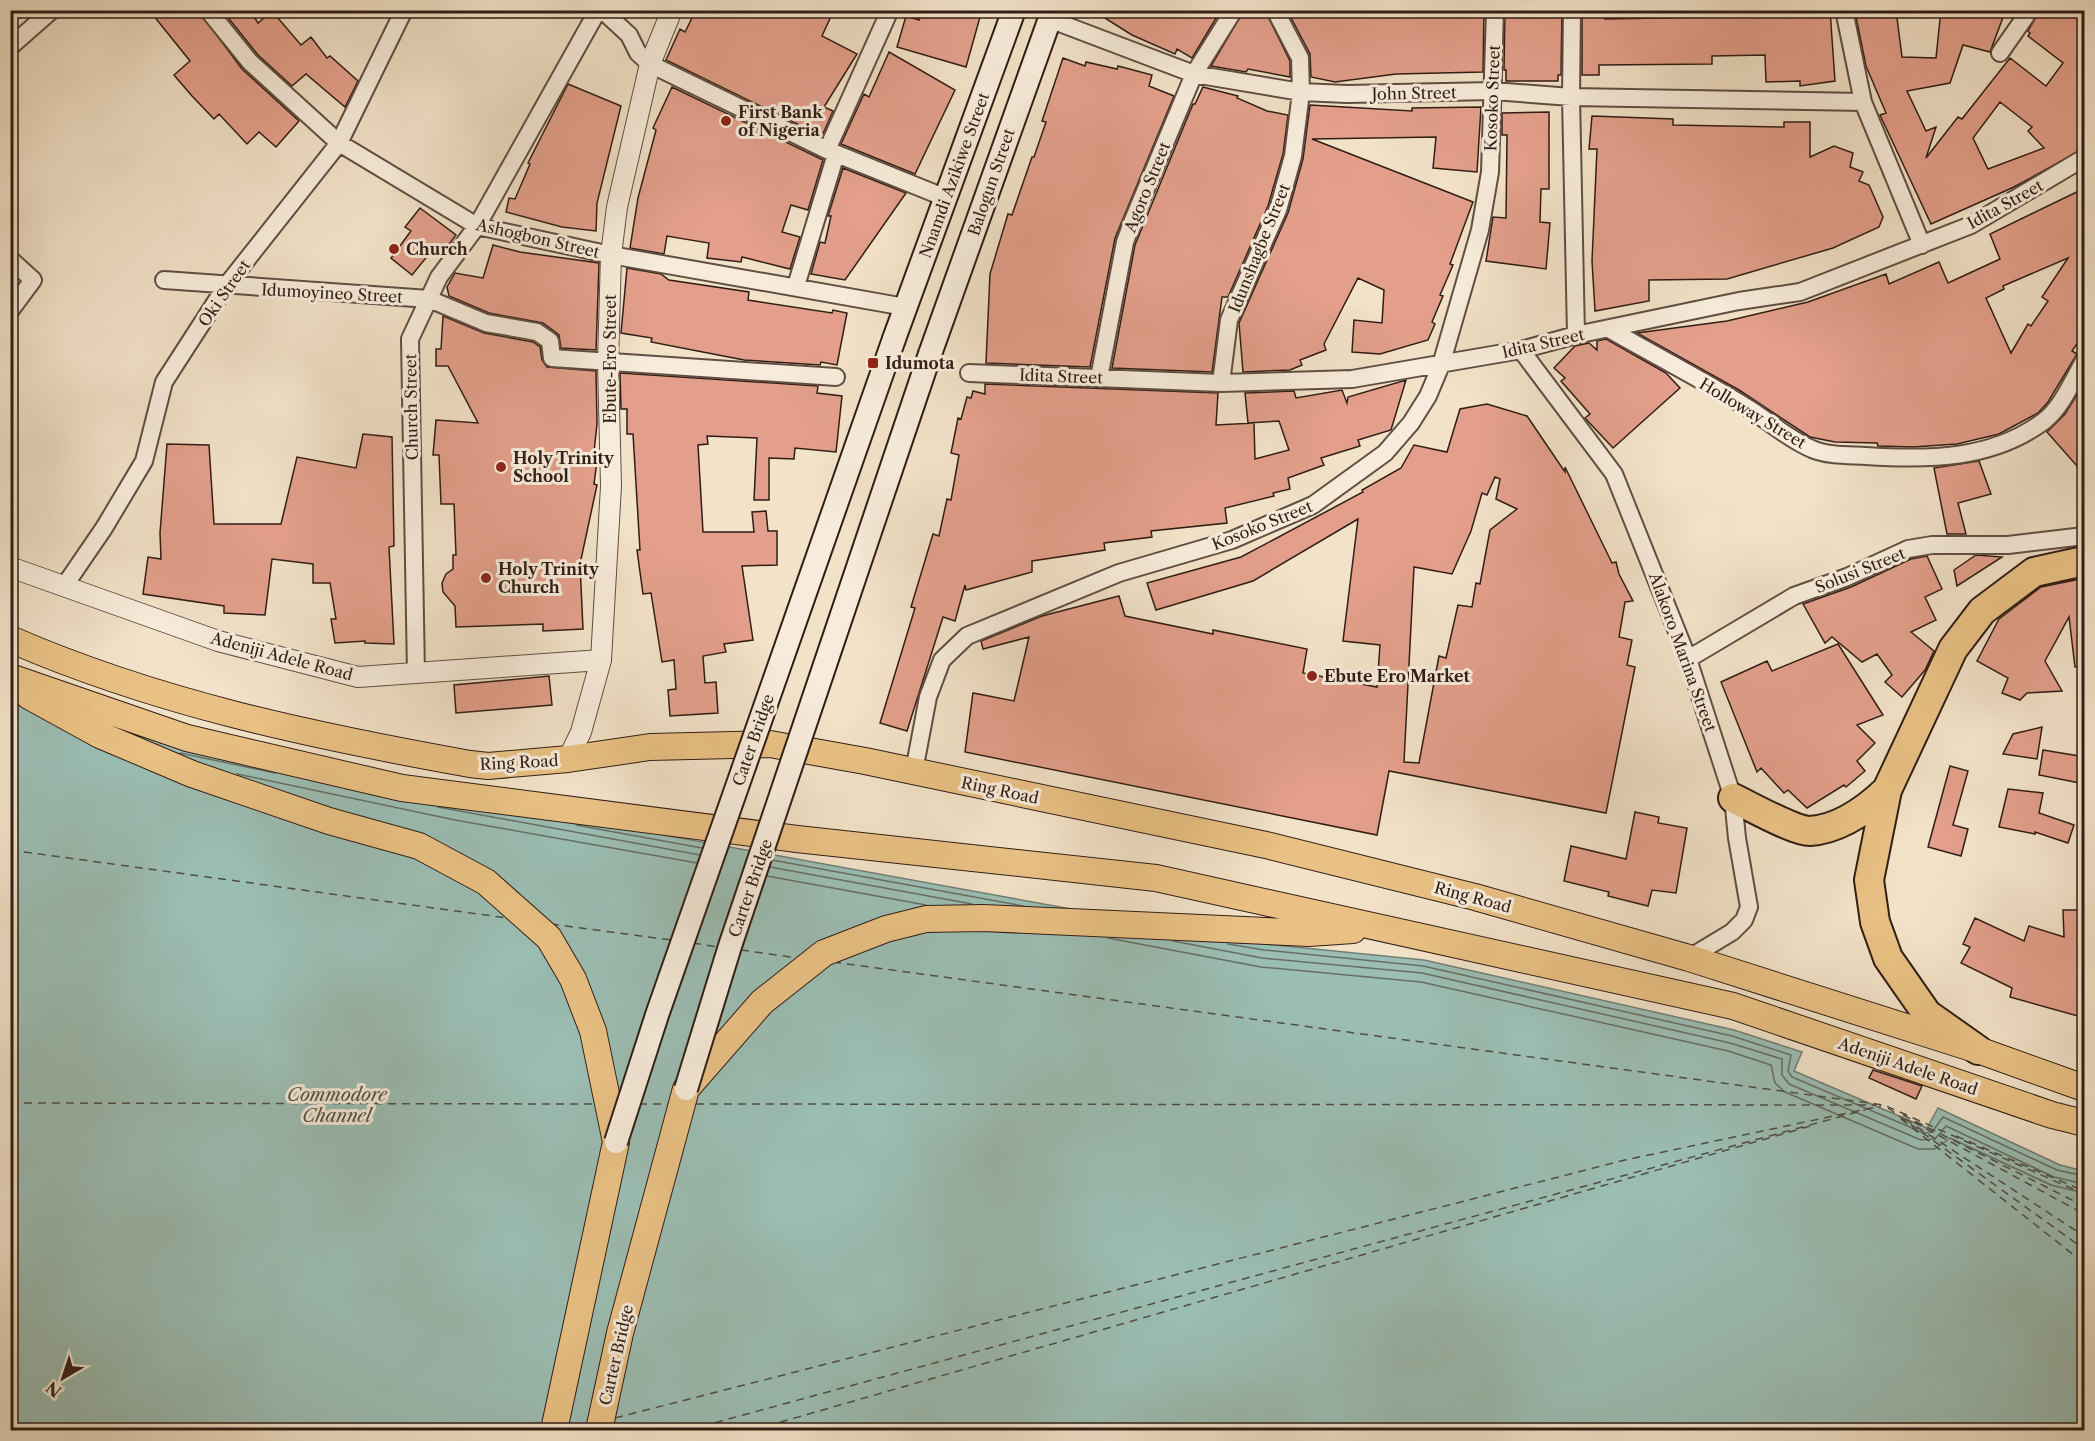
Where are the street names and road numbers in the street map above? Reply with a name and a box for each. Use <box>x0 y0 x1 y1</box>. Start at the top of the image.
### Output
street label: Kosoko Street <box>1480 44 1504 152</box>
street label: John Street <box>1368 82 1457 104</box>
street label: Nnamdi Azikiwe Street <box>915 89 993 261</box>
street label: Balogun Street <box>963 125 1019 238</box>
street label: Agoro Street <box>1119 138 1174 236</box>
street label: Idita Street <box>1963 175 2047 233</box>
street label: Idunshagbe Street <box>1224 180 1294 315</box>
street label: Ashogbon Street <box>473 214 602 262</box>
street label: Oki Street <box>194 255 254 330</box>
street label: Idumoyineo Street <box>261 279 404 307</box>
street label: Ebute-Ero Street <box>600 294 620 424</box>
street label: Idita Street <box>1500 324 1586 362</box>
street label: Church Street <box>400 353 422 461</box>
street label: Idita Street <box>1019 365 1104 387</box>
street label: Holloway Street <box>1696 373 1810 453</box>
street label: Kosoko Street <box>1209 496 1315 554</box>
street label: Solusi Street <box>1812 543 1908 597</box>
street label: Alakoro Marina Street <box>1645 569 1721 735</box>
street label: Adeniji Adele Road <box>208 627 355 685</box>
street label: Cater Bridge <box>728 691 778 789</box>
street label: Ring Road <box>479 750 559 774</box>
street label: Ring Road <box>959 772 1041 808</box>
street label: Carter Bridge <box>724 836 776 940</box>
street label: Ring Road <box>1432 877 1514 917</box>
street label: Adeniji Adele Road <box>1835 1032 1981 1099</box>
street label: Carter Bridge <box>595 1303 637 1407</box>

